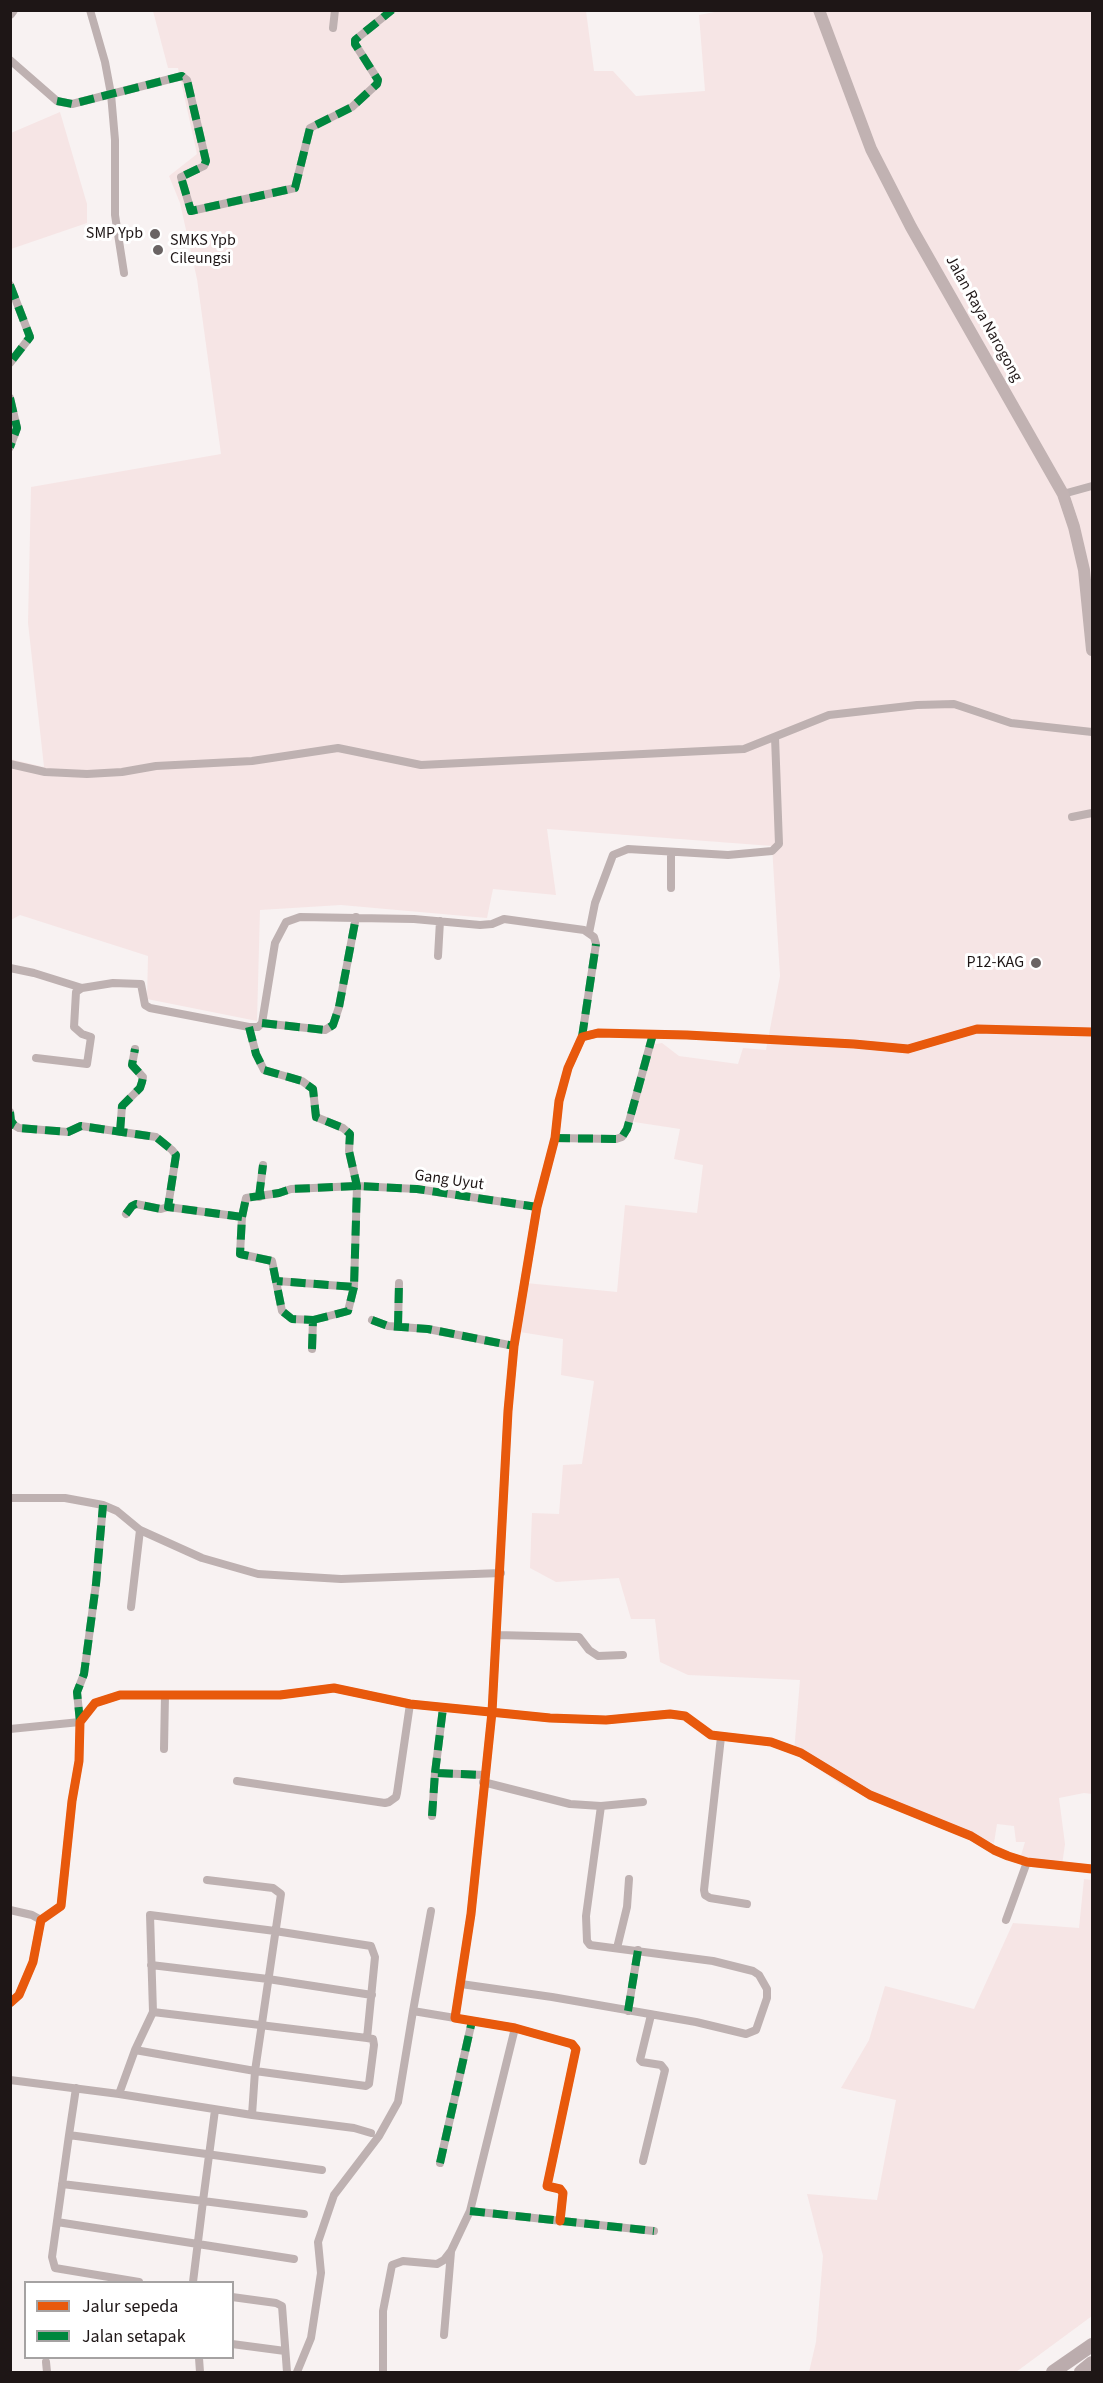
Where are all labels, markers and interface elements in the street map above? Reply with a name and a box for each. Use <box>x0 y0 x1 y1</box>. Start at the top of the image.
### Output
place label: SMP Ypb <box>86 224 143 244</box>
marker: SMP Ypb <box>148 227 162 241</box>
place label: SMKS Ypb Cileungsi <box>170 231 236 269</box>
marker: SMKS Ypb Cileungsi <box>151 243 165 257</box>
street label: Jalan Raya Narogong <box>940 253 1026 385</box>
place label: P12-KAG <box>967 953 1024 973</box>
marker: P12-KAG <box>1029 956 1043 970</box>
street label: Gang Uyut <box>413 1167 485 1195</box>
legend <box>24 2281 234 2359</box>
text: Jalur sepeda <box>82 2294 178 2319</box>
text: Jalan setapak <box>82 2324 186 2349</box>

